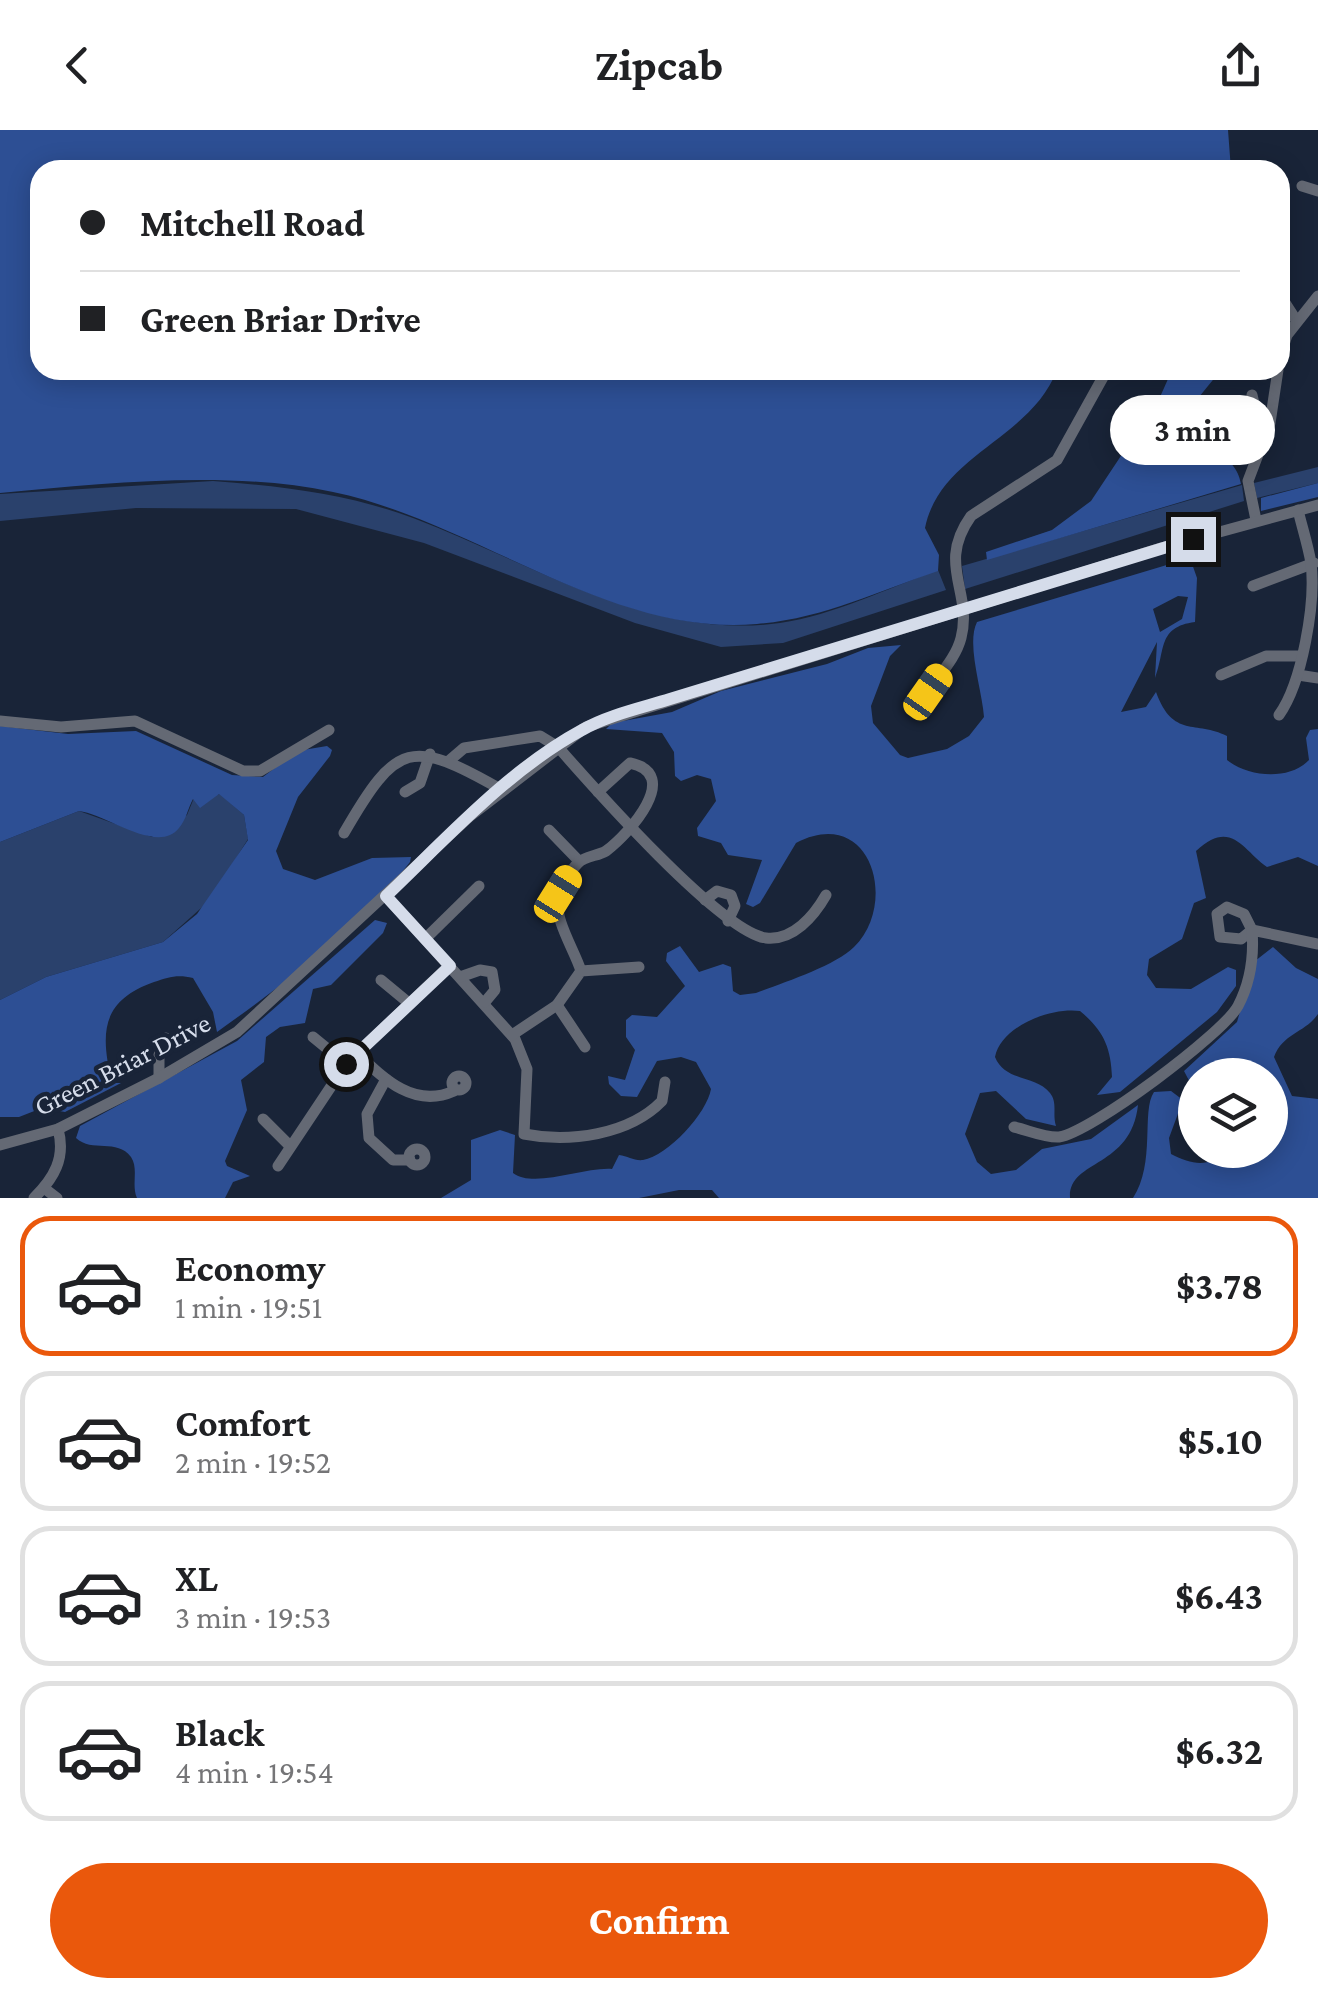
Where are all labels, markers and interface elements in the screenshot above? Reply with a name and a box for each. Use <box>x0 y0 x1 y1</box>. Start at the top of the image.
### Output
icon: back <box>50 38 105 93</box>
icon: share <box>1213 38 1268 93</box>
text: Zipcab <box>595 40 723 90</box>
text: Mitchell Road <box>140 202 365 244</box>
text: Green Briar Drive <box>140 298 421 340</box>
callout: 3 min <box>1110 394 1276 464</box>
text: 3 min <box>1154 412 1231 448</box>
route end <box>1171 517 1216 562</box>
car <box>899 659 957 725</box>
car <box>529 861 587 927</box>
street label: Green Briar Drive <box>29 1007 216 1122</box>
route start <box>324 1042 369 1087</box>
map controls <box>1178 1058 1288 1168</box>
button: layers <box>1178 1058 1288 1168</box>
icon: car <box>55 1241 145 1331</box>
text: Economy <box>175 1247 325 1289</box>
text: $3.78 <box>1176 1265 1263 1307</box>
text: 1 min · 19:51 <box>175 1289 322 1325</box>
icon: car <box>55 1396 145 1486</box>
text: Comfort <box>175 1402 311 1444</box>
text: $5.10 <box>1178 1420 1263 1462</box>
text: 2 min · 19:52 <box>175 1444 331 1480</box>
icon: car <box>55 1551 145 1641</box>
text: XL <box>175 1557 218 1599</box>
text: $6.43 <box>1175 1575 1263 1617</box>
text: 3 min · 19:53 <box>175 1599 331 1635</box>
icon: car <box>55 1706 145 1796</box>
text: Black <box>175 1712 264 1754</box>
text: $6.32 <box>1175 1730 1263 1772</box>
text: 4 min · 19:54 <box>175 1754 334 1790</box>
button: Confirm <box>50 1863 1268 1978</box>

